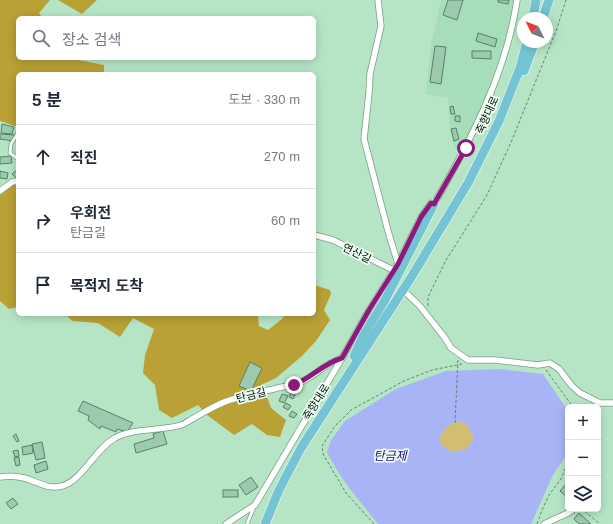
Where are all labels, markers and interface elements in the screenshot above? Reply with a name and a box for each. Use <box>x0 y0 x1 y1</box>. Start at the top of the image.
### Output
north arrow <box>517 12 553 48</box>
search box <box>16 16 316 60</box>
icon: search <box>30 27 52 49</box>
text: 장소 검색 <box>62 31 121 48</box>
text: 5 분 <box>32 91 62 110</box>
text: 도보 · 330 m <box>228 92 300 107</box>
street label: 죽향대로 <box>473 94 501 136</box>
route start <box>457 139 475 157</box>
icon: ahead <box>32 146 54 168</box>
text: 직진 <box>70 149 98 166</box>
text: 270 m <box>264 149 300 164</box>
text: 우회전 <box>70 204 111 221</box>
icon: right <box>32 210 54 232</box>
text: 60 m <box>271 213 300 228</box>
text: 탄금길 <box>70 225 106 240</box>
street label: 연산길 <box>341 241 373 265</box>
icon: arrive <box>32 274 54 296</box>
text: 목적지 도착 <box>70 277 143 294</box>
route end <box>285 376 303 394</box>
street label: 죽향대로 <box>300 382 332 422</box>
street label: 탄금길 <box>235 385 267 405</box>
map controls <box>565 404 601 512</box>
button: + <box>565 404 601 440</box>
button: − <box>565 440 601 476</box>
water label: 탄금제 <box>373 449 409 463</box>
button: layers <box>565 476 601 512</box>

